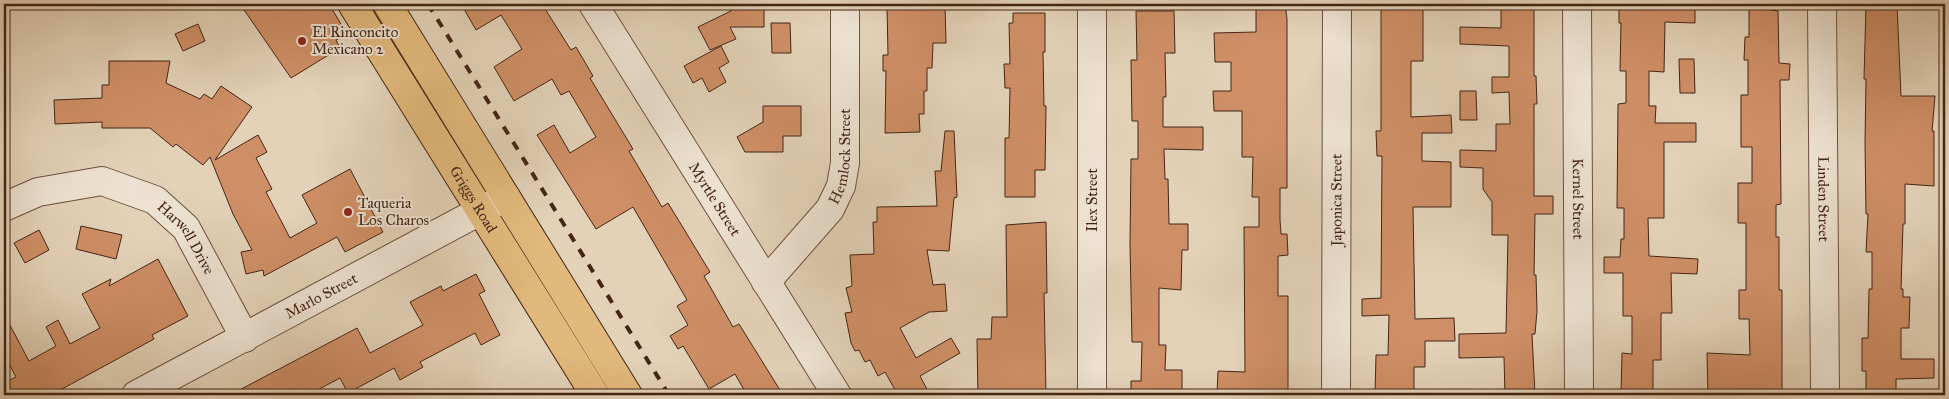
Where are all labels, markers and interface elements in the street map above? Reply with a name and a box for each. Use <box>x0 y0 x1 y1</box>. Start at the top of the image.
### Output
place label: El Rinconcito Mexicano 2 <box>312 23 399 58</box>
marker: El Rinconcito Mexicano 2 <box>296 35 308 47</box>
street label: Hemlock Street <box>825 108 854 207</box>
street label: Japonica Street <box>1327 153 1346 248</box>
street label: Linden Street <box>1814 156 1833 243</box>
street label: Kernel Street <box>1569 158 1587 240</box>
street label: Myrtle Street <box>685 159 745 240</box>
street label: Griggs Road <box>446 163 501 237</box>
street label: Ilex Street <box>1083 167 1101 232</box>
place label: Taqueria Los Charos <box>358 194 429 229</box>
street label: Harwell Drive <box>153 197 218 278</box>
marker: Taqueria Los Charos <box>342 206 354 218</box>
street label: Marlo Street <box>282 269 361 323</box>

